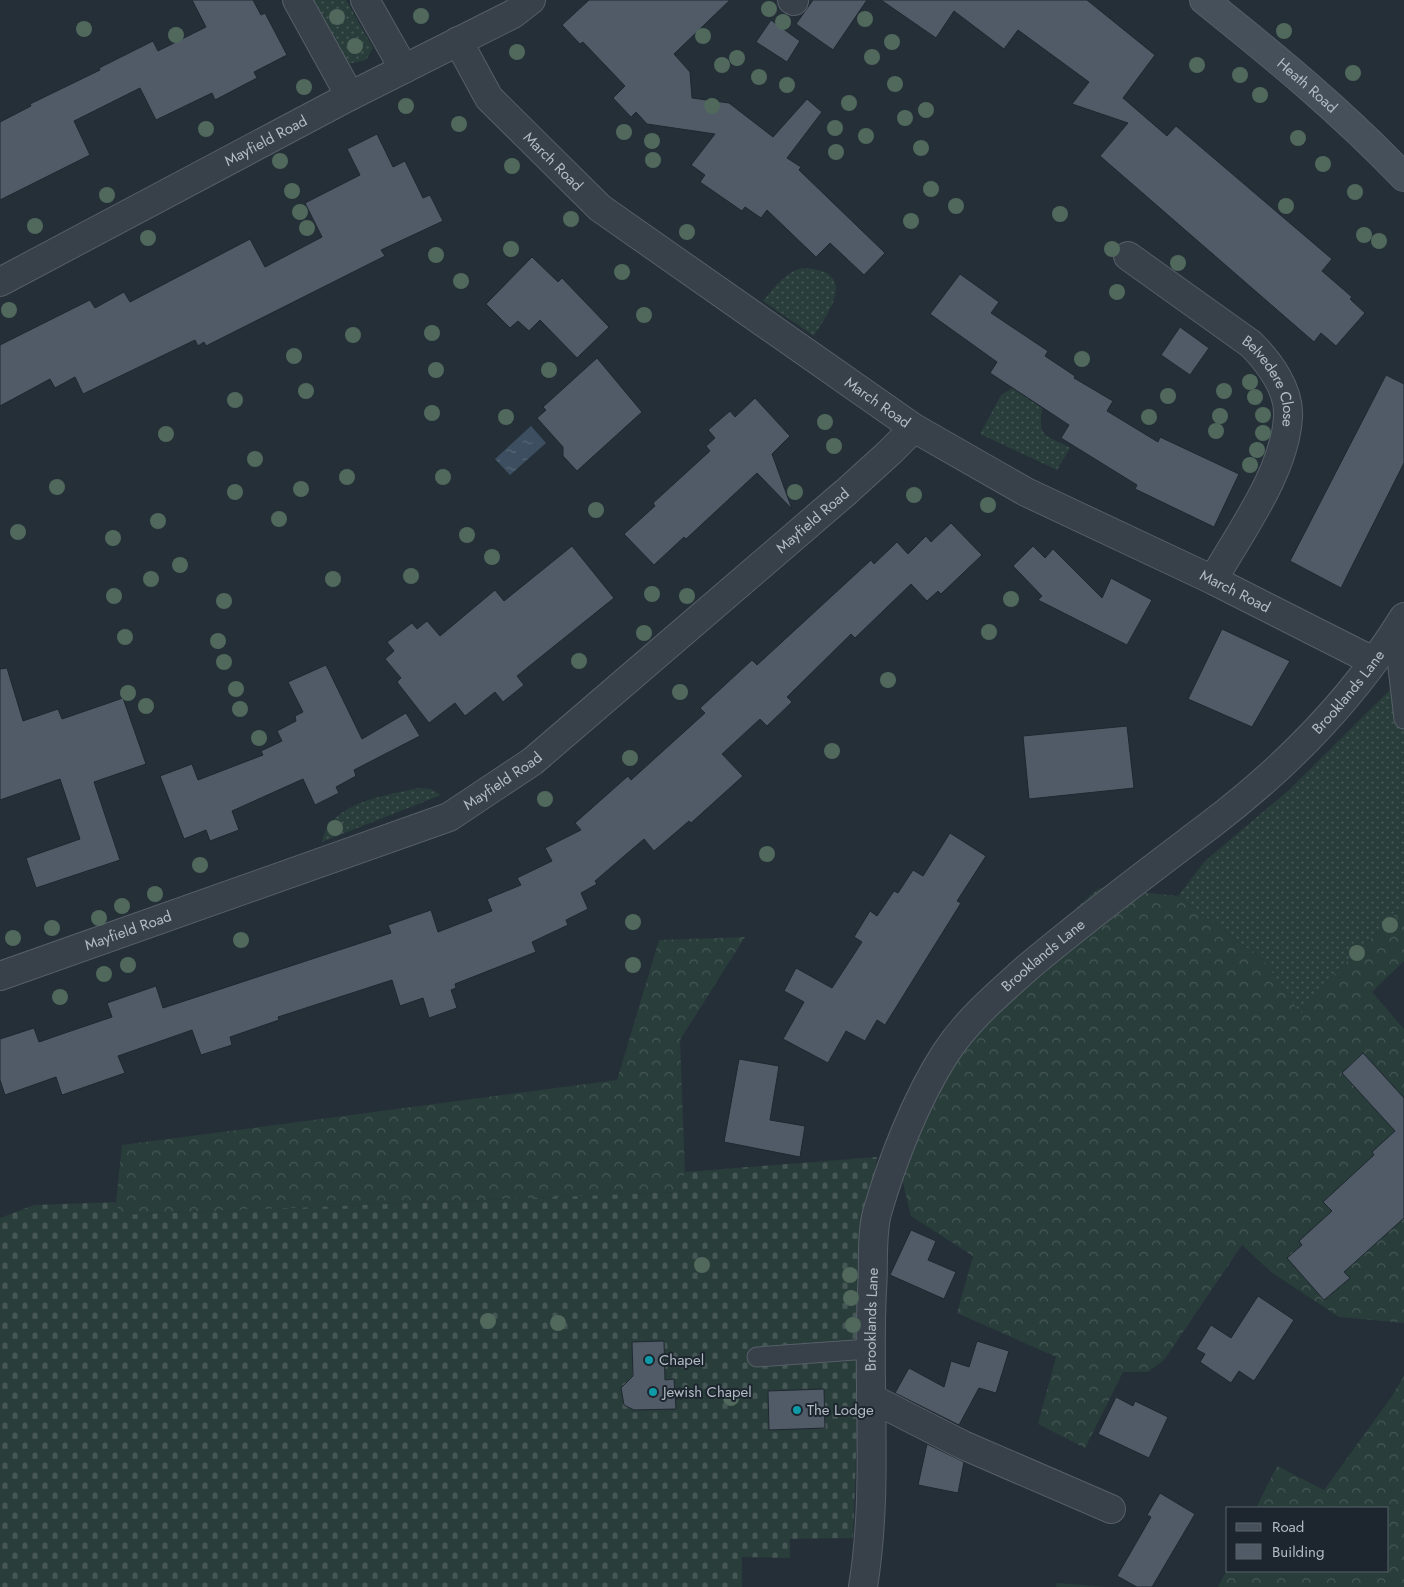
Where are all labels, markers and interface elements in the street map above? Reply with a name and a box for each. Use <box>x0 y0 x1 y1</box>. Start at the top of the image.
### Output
street label: Heath Road <box>1272 53 1342 118</box>
street label: Mayfield Road <box>221 110 311 172</box>
street label: March Road <box>518 127 588 196</box>
street label: Belvedere Close <box>1238 330 1299 428</box>
street label: March Road <box>840 372 915 433</box>
street label: Mayfield Road <box>771 483 854 559</box>
street label: March Road <box>1196 564 1274 618</box>
street label: Brooklands Lane <box>1307 645 1390 739</box>
street label: Mayfield Road <box>459 747 547 815</box>
street label: Mayfield Road <box>82 905 175 956</box>
street label: Brooklands Lane <box>996 913 1090 997</box>
street label: Brooklands Lane <box>860 1267 884 1371</box>
place label: Chapel <box>659 1349 704 1371</box>
marker: Chapel <box>643 1354 655 1366</box>
place label: Jewish Chapel <box>661 1381 752 1403</box>
marker: Jewish Chapel <box>647 1386 659 1398</box>
place label: The Lodge <box>807 1399 874 1421</box>
marker: The Lodge <box>791 1404 803 1416</box>
legend <box>1226 1507 1389 1572</box>
text: Road <box>1272 1516 1304 1538</box>
text: Building <box>1272 1541 1324 1563</box>

